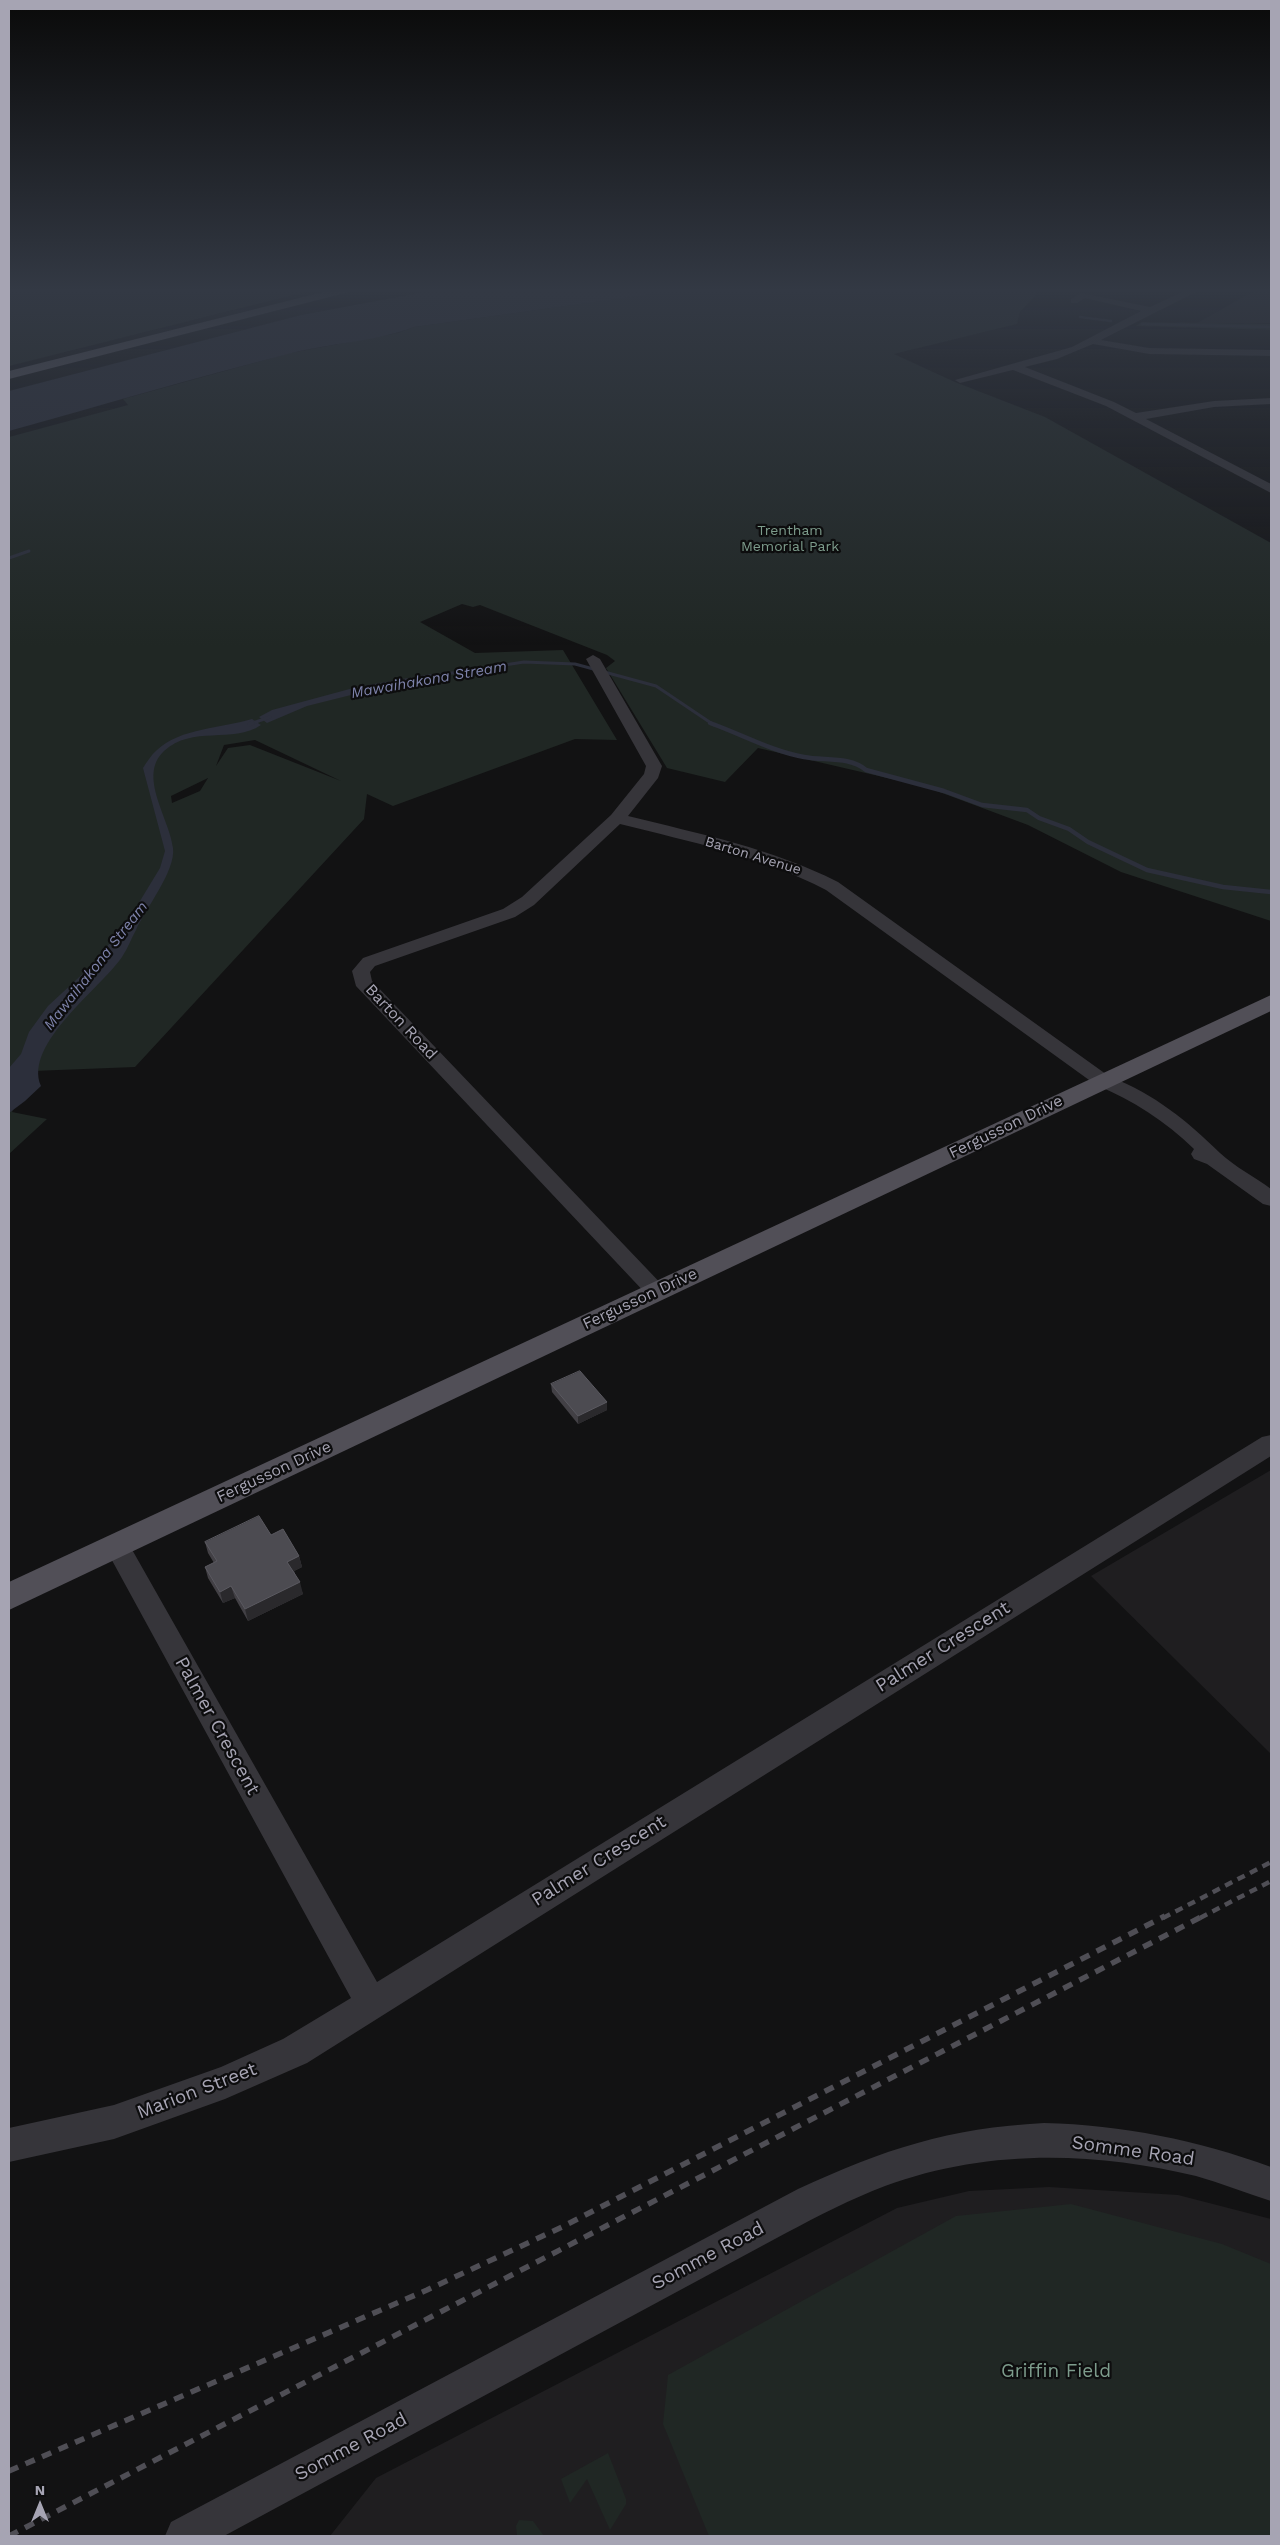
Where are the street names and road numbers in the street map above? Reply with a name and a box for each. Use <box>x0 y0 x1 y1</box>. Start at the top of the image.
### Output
street label: Barton Avenue <box>703 833 803 879</box>
street label: Barton Road <box>361 980 441 1064</box>
street label: Fergusson Drive <box>946 1091 1066 1163</box>
street label: Fergusson Drive <box>580 1264 700 1334</box>
street label: Fergusson Drive <box>214 1437 334 1507</box>
street label: Palmer Crescent <box>872 1596 1014 1698</box>
street label: Palmer Crescent <box>170 1653 264 1799</box>
street label: Palmer Crescent <box>528 1810 670 1912</box>
street label: Marion Street <box>134 2058 260 2124</box>
street label: Somme Road <box>1070 2131 1196 2171</box>
street label: Somme Road <box>648 2217 768 2295</box>
street label: Somme Road <box>291 2408 411 2486</box>

